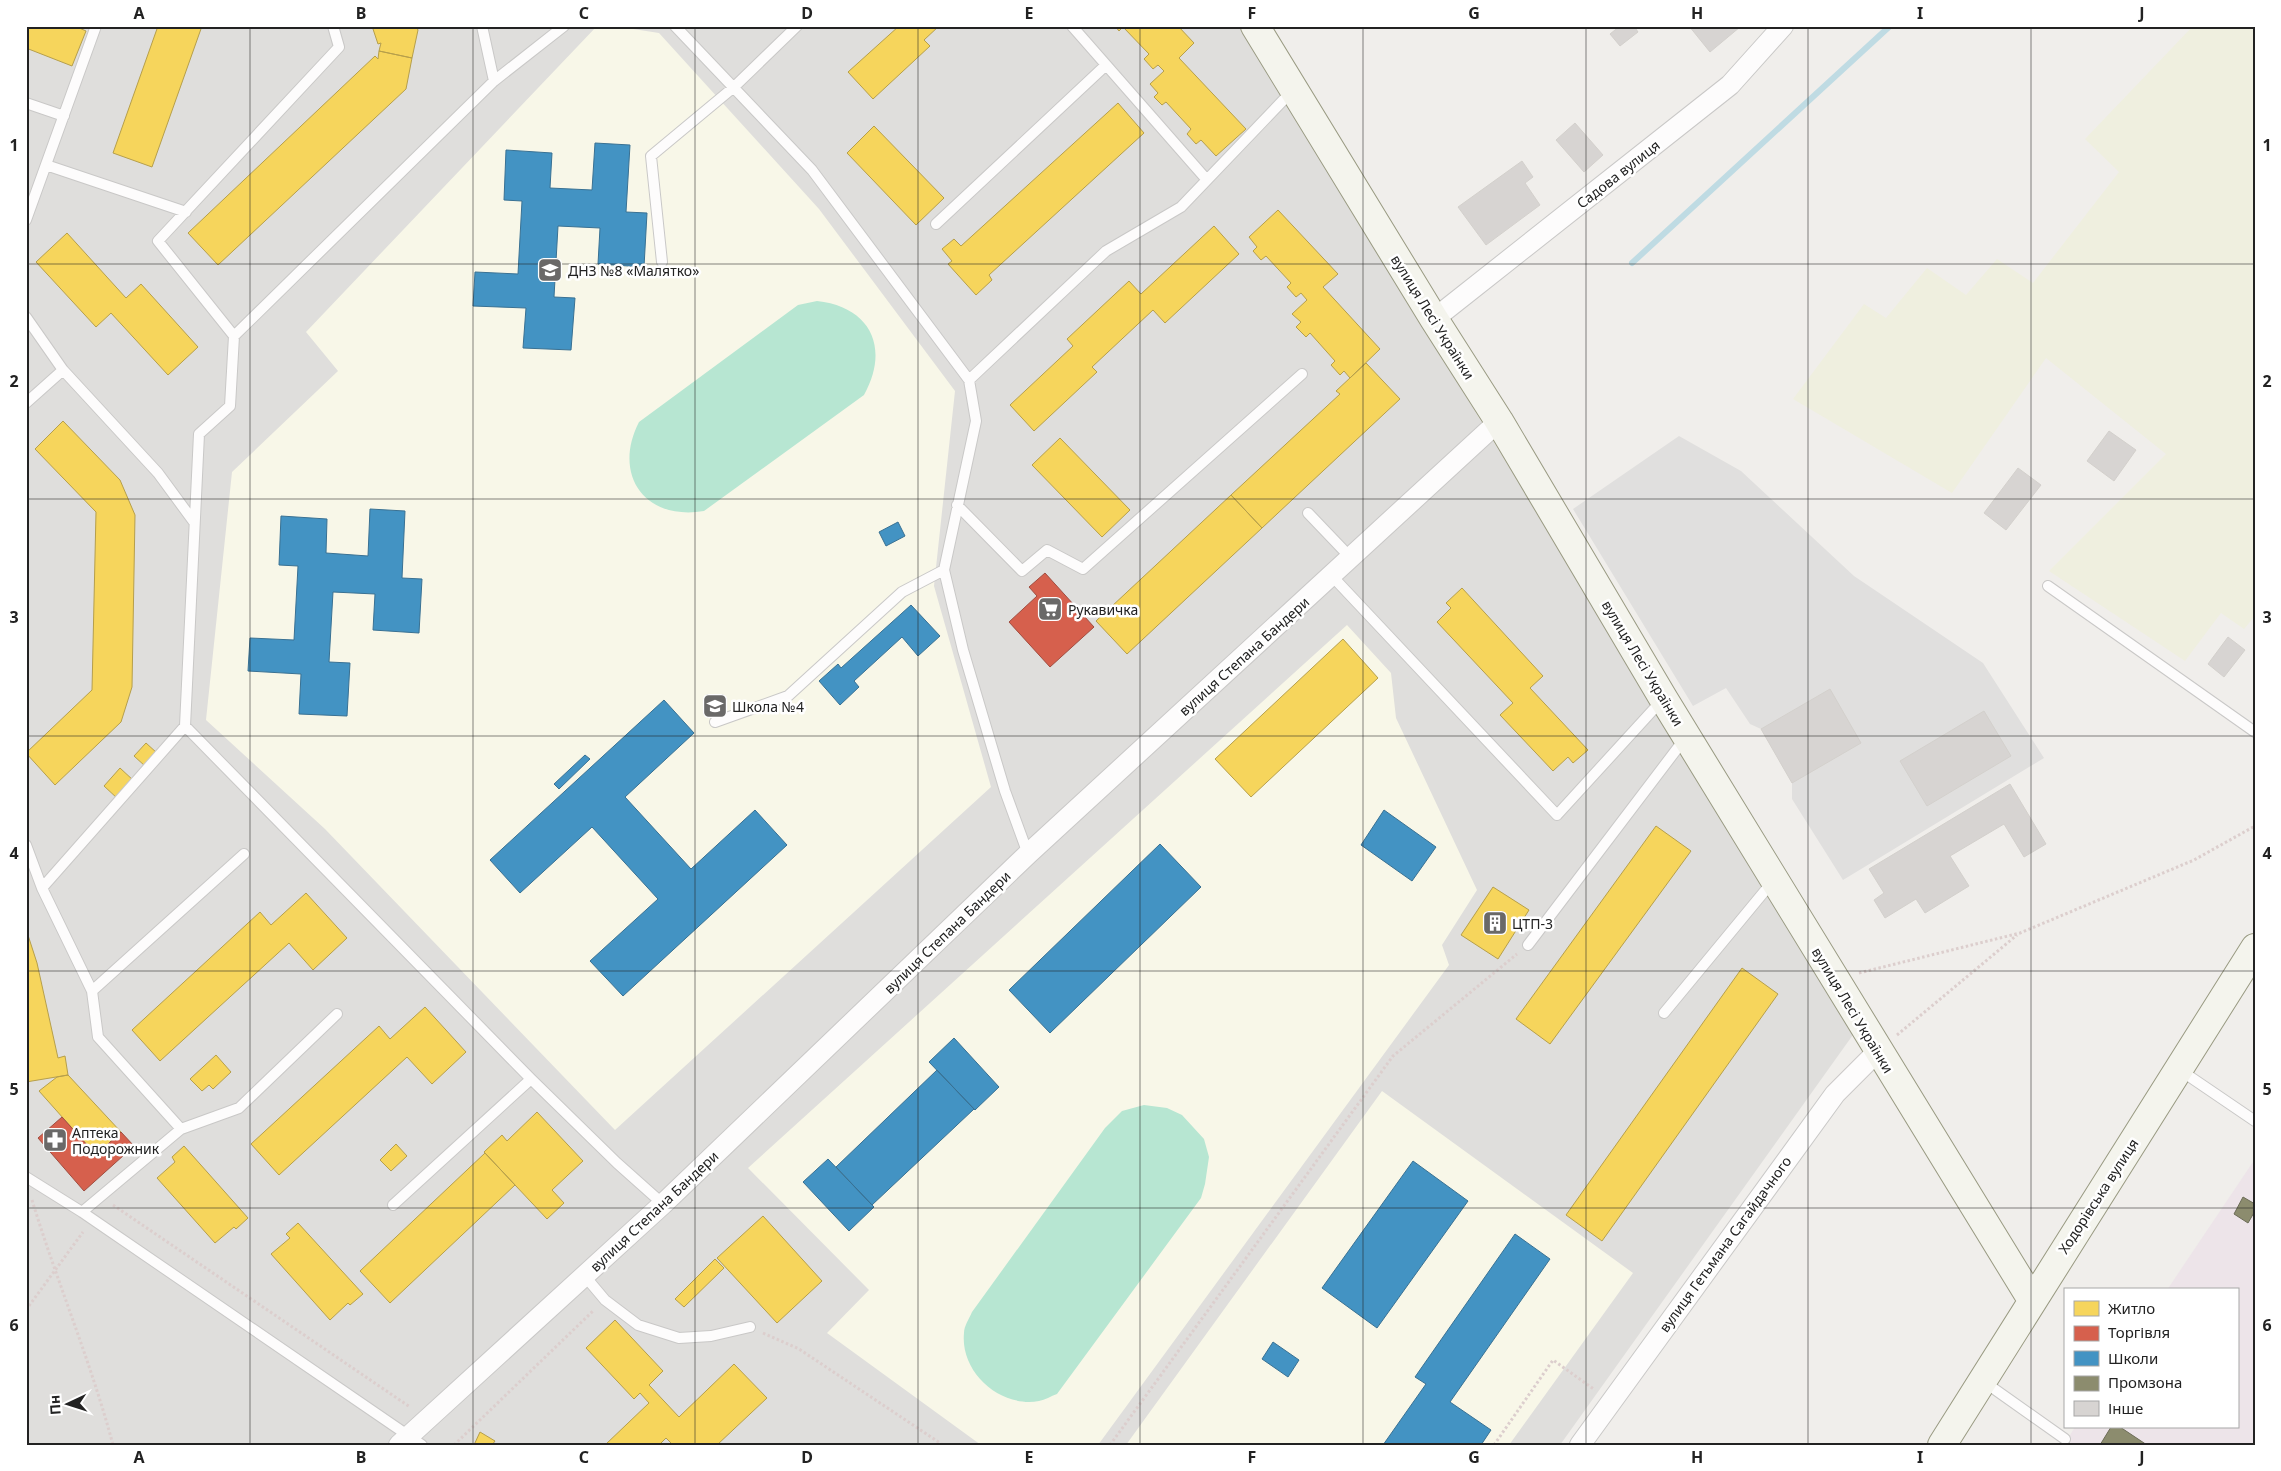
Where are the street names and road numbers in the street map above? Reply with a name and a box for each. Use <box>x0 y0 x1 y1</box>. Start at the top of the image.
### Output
street label: Садова вулиця <box>1573 136 1663 212</box>
street label: вулиця Лесі Українки <box>1387 251 1479 383</box>
street label: вулиця Степана Бандери <box>1175 592 1313 720</box>
street label: вулиця Лесі Українки <box>1598 597 1688 729</box>
street label: вулиця Степана Бандери <box>880 866 1014 998</box>
street label: вулиця Лесі Українки <box>1808 944 1898 1076</box>
street label: Ходорівська вулиця <box>2054 1135 2142 1257</box>
street label: вулиця Степана Бандери <box>586 1146 722 1276</box>
street label: вулиця Гетьмана Сагайдачного <box>1655 1152 1795 1336</box>

